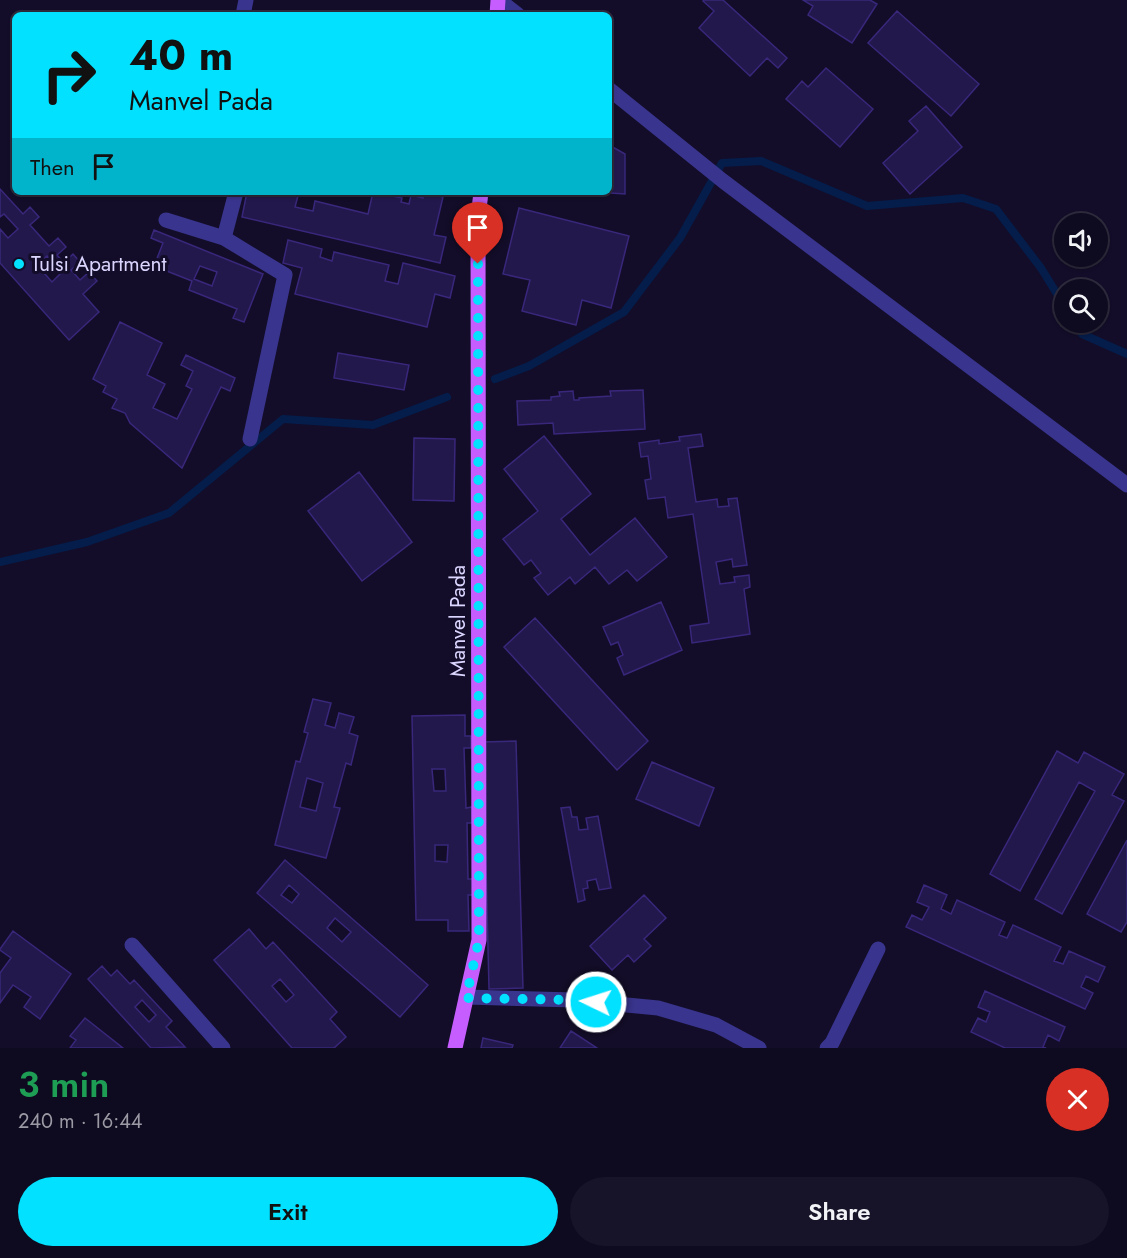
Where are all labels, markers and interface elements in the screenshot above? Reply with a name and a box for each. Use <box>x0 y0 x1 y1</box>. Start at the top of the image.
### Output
text: 40 m <box>129 25 233 86</box>
icon: right <box>30 36 108 114</box>
text: Manvel Pada <box>129 81 273 120</box>
icon: arrive <box>87 150 120 183</box>
text: Then <box>30 151 75 183</box>
pin <box>452 202 503 264</box>
icon: arrive <box>461 211 494 244</box>
map controls <box>1054 213 1108 333</box>
button: sound <box>1054 213 1108 267</box>
place label: Tulsi Apartment <box>31 249 167 279</box>
marker: Tulsi Apartment <box>12 257 26 271</box>
button: search <box>1054 279 1108 333</box>
street label: Manvel Pada <box>443 565 473 677</box>
position arrow <box>564 970 628 1034</box>
text: 3 min <box>18 1058 109 1110</box>
button: close <box>1046 1068 1109 1131</box>
text: 240 m · 16:44 <box>18 1107 142 1136</box>
button: Exit <box>18 1177 558 1246</box>
button: Share <box>570 1177 1109 1246</box>

